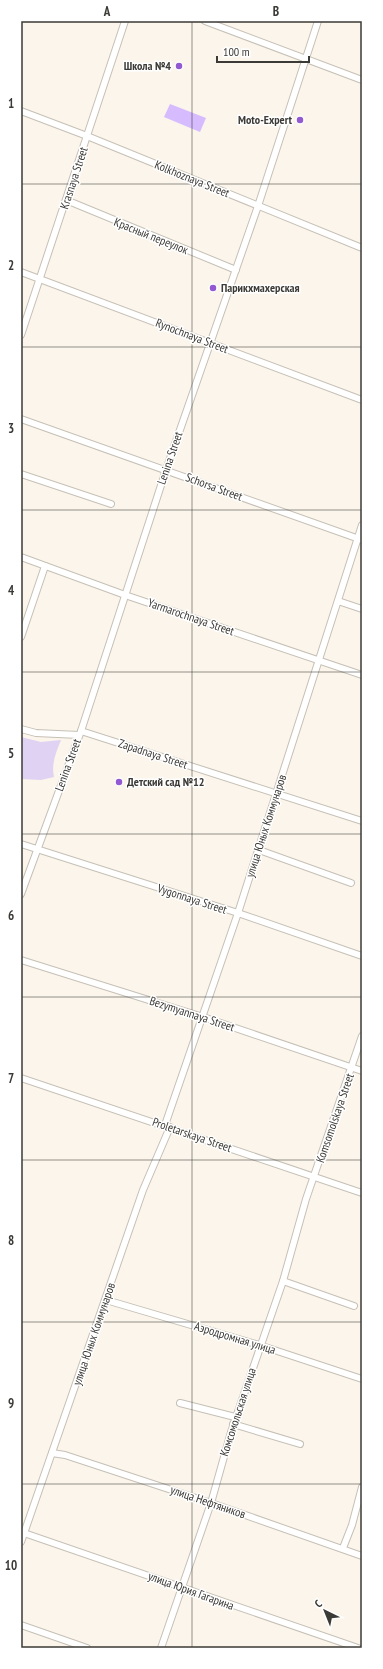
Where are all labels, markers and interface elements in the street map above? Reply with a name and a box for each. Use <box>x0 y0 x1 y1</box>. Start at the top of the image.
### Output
text: A <box>103 3 111 20</box>
text: B <box>273 3 279 20</box>
scale bar <box>217 38 309 64</box>
text: 100 m <box>223 44 250 59</box>
place label: Школа №4 <box>124 58 171 73</box>
marker: Школа №4 <box>174 61 184 71</box>
text: 1 <box>8 95 14 112</box>
place label: Moto-Expert <box>238 112 293 127</box>
marker: Moto-Expert <box>295 115 305 125</box>
street label: Krasnaya Street <box>56 144 91 211</box>
street label: Kolkhoznaya Street <box>153 157 232 201</box>
street label: Красный переулок <box>112 214 191 257</box>
text: 2 <box>8 257 14 274</box>
place label: Парикхмахерская <box>221 280 300 295</box>
marker: Парикхмахерская <box>208 283 218 293</box>
street label: Rynochnaya Street <box>154 315 231 357</box>
text: 3 <box>8 420 14 437</box>
street label: Lenina Street <box>154 429 186 486</box>
street label: Schorsa Street <box>184 469 245 504</box>
text: 4 <box>8 582 15 599</box>
street label: Yarmarochnaya Street <box>146 595 237 639</box>
street label: Zapadnaya Street <box>117 735 190 772</box>
street label: Lenina Street <box>51 736 84 793</box>
text: 5 <box>8 745 14 762</box>
street label: улица Юных Коммунаров <box>242 772 289 879</box>
place label: Детский сад №12 <box>127 774 204 789</box>
marker: Детский сад №12 <box>114 777 124 787</box>
street label: Vygonnaya Street <box>155 880 230 917</box>
text: 6 <box>8 907 14 924</box>
street label: Bezymyannaya Street <box>148 993 237 1035</box>
text: 7 <box>8 1070 14 1087</box>
street label: Komsomolskaya Street <box>312 1070 357 1165</box>
street label: Proletarskaya Street <box>151 1114 234 1155</box>
text: 8 <box>8 1232 14 1249</box>
street label: улица Юных Коммунаров <box>69 1280 118 1387</box>
street label: Аэродромная улица <box>193 1318 278 1357</box>
street label: Комсомольская улица <box>216 1365 259 1458</box>
text: 9 <box>8 1395 14 1412</box>
street label: улица Нефтяников <box>169 1482 248 1521</box>
text: 10 <box>5 1557 17 1574</box>
street label: улица Юрия Гагарина <box>146 1568 236 1613</box>
north arrow <box>305 1591 345 1631</box>
text: С <box>312 1597 325 1611</box>

